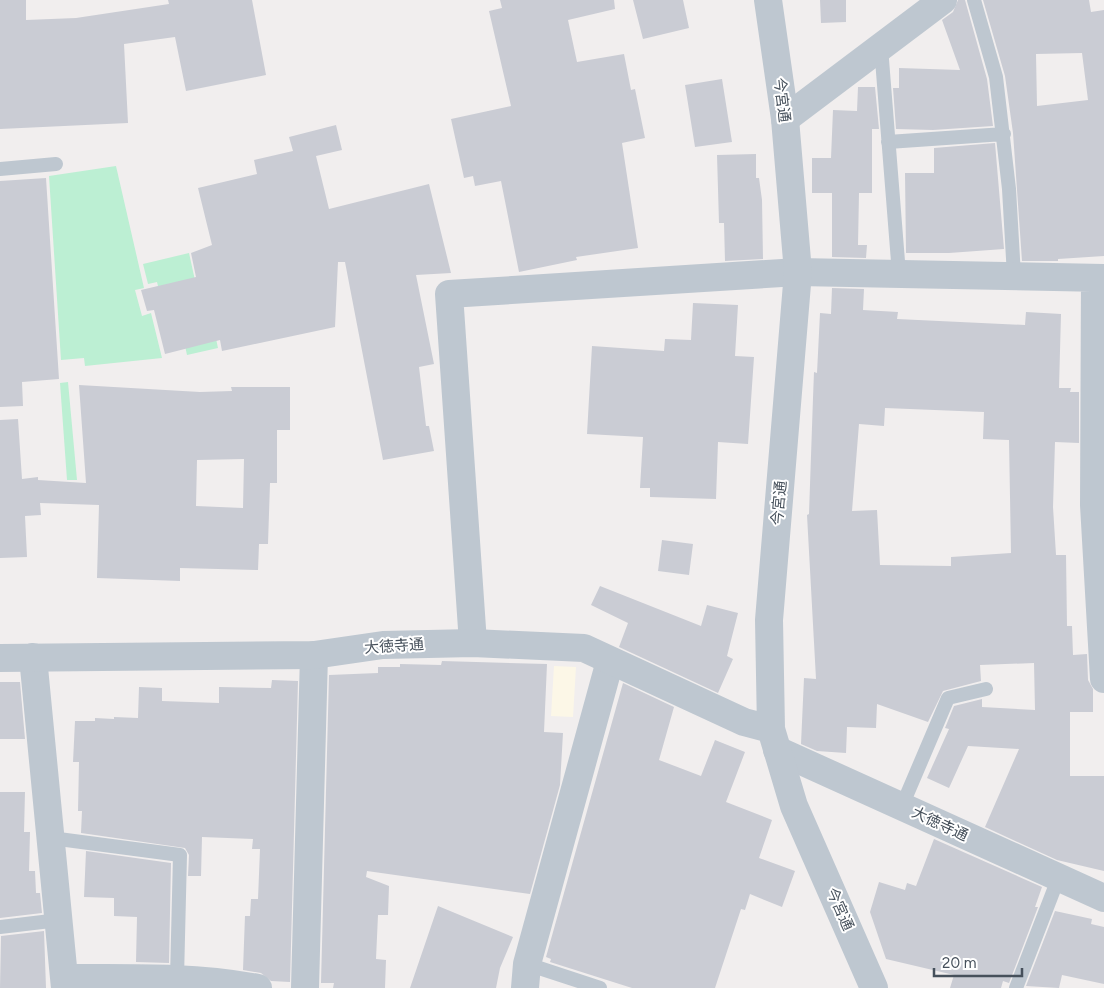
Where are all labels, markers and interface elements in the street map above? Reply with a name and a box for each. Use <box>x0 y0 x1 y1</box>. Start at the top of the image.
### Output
street label: 今宮通 <box>770 77 794 123</box>
street label: 今宮通 <box>768 480 790 526</box>
street label: 大徳寺通 <box>363 635 425 657</box>
street label: 大徳寺通 <box>909 803 971 845</box>
street label: 今宮通 <box>823 885 857 933</box>
scale bar <box>934 946 1022 978</box>
text: 20 m <box>942 954 976 972</box>

